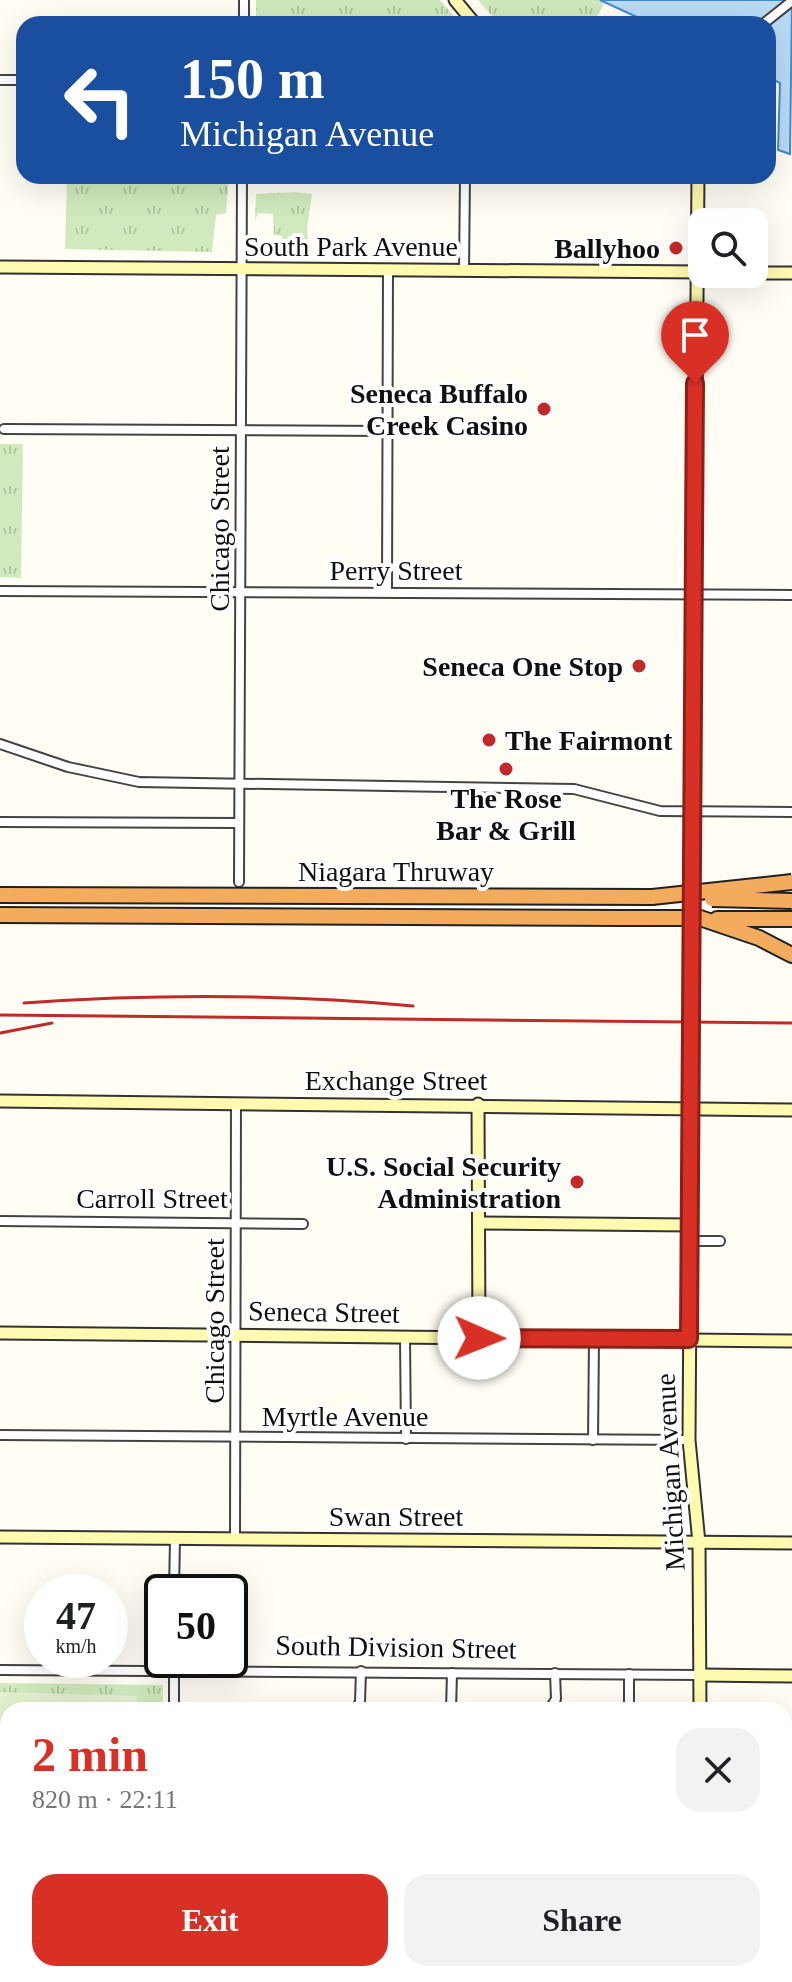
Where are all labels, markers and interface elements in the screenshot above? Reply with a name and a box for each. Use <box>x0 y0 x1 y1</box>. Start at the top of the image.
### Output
icon: left <box>48 48 152 152</box>
text: 150 m <box>180 48 325 110</box>
text: Michigan Avenue <box>180 114 434 154</box>
map controls <box>688 208 768 288</box>
button: search <box>688 208 768 288</box>
street label: South Park Avenue <box>244 231 458 262</box>
place label: Ballyhoo <box>554 233 660 264</box>
marker: Ballyhoo <box>667 239 685 257</box>
pin <box>661 301 729 383</box>
icon: arrive <box>673 313 717 357</box>
place label: Seneca Buffalo Creek Casino <box>350 378 528 441</box>
marker: Seneca Buffalo Creek Casino <box>535 400 553 418</box>
street label: Chicago Street <box>204 446 235 612</box>
street label: Perry Street <box>330 555 463 586</box>
place label: Seneca One Stop <box>422 651 623 682</box>
marker: Seneca One Stop <box>630 657 648 675</box>
place label: The Fairmont <box>505 725 673 756</box>
marker: The Fairmont <box>480 731 498 749</box>
marker: The Rose Bar & Grill <box>497 760 515 778</box>
place label: The Rose Bar & Grill <box>436 783 576 846</box>
street label: Niagara Thruway <box>298 856 494 887</box>
street label: Exchange Street <box>305 1065 488 1096</box>
place label: U.S. Social Security Administration <box>326 1151 561 1214</box>
marker: U.S. Social Security Administration <box>568 1173 586 1191</box>
street label: Carroll Street <box>76 1183 228 1214</box>
street label: Chicago Street <box>199 1238 230 1404</box>
street label: Seneca Street <box>248 1295 400 1329</box>
position arrow <box>437 1296 521 1380</box>
street label: Michigan Avenue <box>649 1372 691 1572</box>
street label: Myrtle Avenue <box>262 1401 428 1432</box>
street label: Swan Street <box>329 1501 463 1532</box>
speed limit sign: 50 <box>144 1574 248 1678</box>
text: 47 <box>56 1593 96 1638</box>
street label: South Division Street <box>275 1629 517 1665</box>
text: km/h <box>55 1635 97 1657</box>
text: 2 min <box>32 1728 148 1781</box>
button: close <box>676 1728 760 1812</box>
text: 820 m · 22:11 <box>32 1785 178 1814</box>
button: Exit <box>32 1874 388 1966</box>
button: Share <box>404 1874 760 1966</box>

